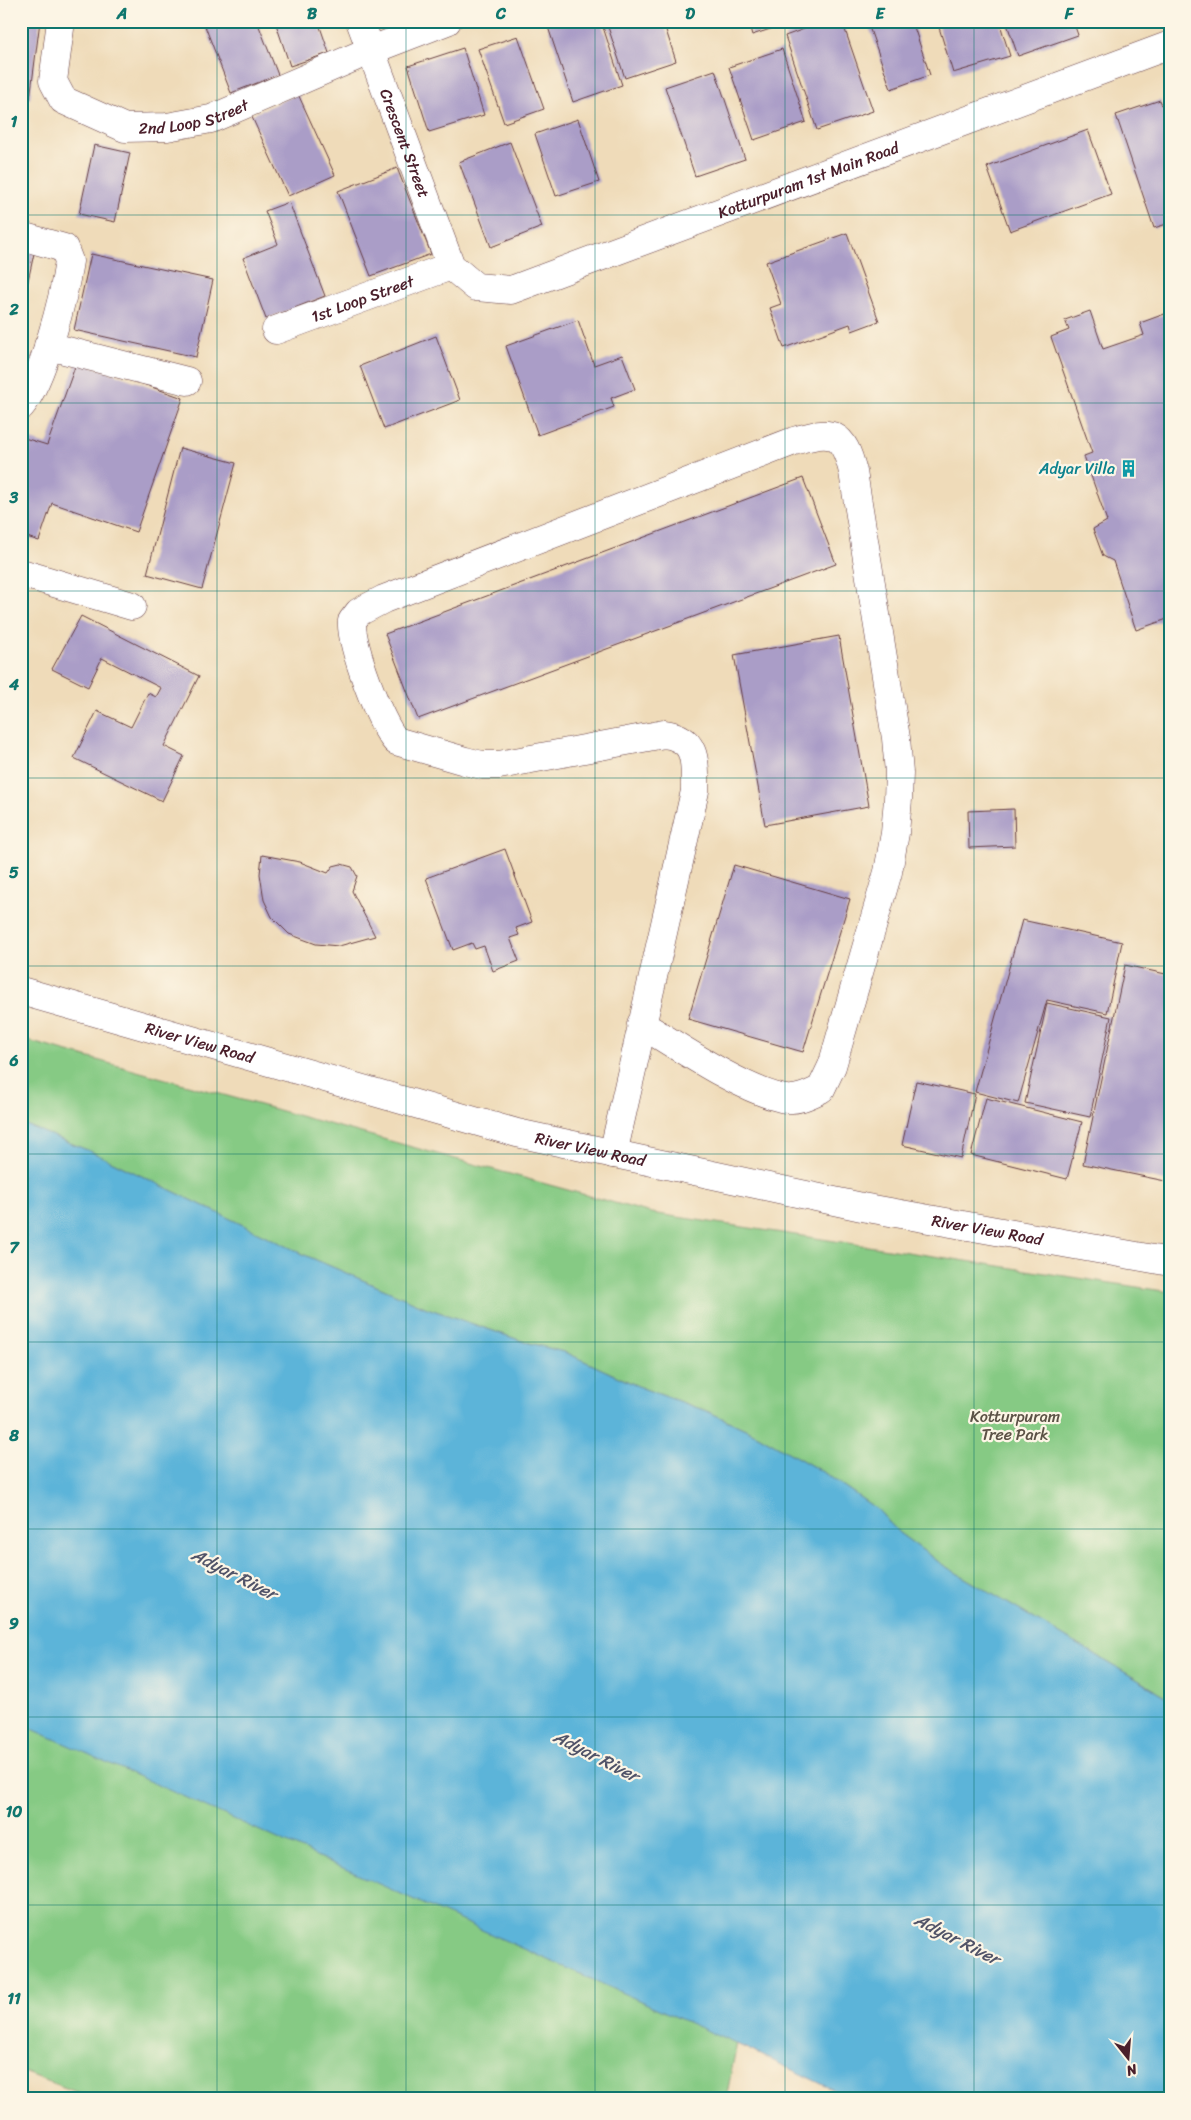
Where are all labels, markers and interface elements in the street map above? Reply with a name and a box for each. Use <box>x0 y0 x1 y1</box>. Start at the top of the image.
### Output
text: A <box>116 0 127 28</box>
text: B <box>307 0 318 28</box>
text: C <box>495 0 507 28</box>
text: D <box>685 0 695 28</box>
text: E <box>876 0 886 28</box>
text: F <box>1064 0 1075 28</box>
street label: Crescent Street <box>371 84 438 202</box>
street label: 2nd Loop Street <box>138 90 254 143</box>
text: 1 <box>11 107 18 136</box>
street label: Kotturpuram 1st Main Road <box>713 133 905 227</box>
street label: 1st Loop Street <box>307 267 419 331</box>
text: 2 <box>8 295 19 324</box>
place label: Adyar Villa <box>1038 454 1115 483</box>
building icon: Adyar Villa <box>1119 458 1139 478</box>
text: 3 <box>9 483 19 512</box>
text: 4 <box>8 670 19 699</box>
text: 5 <box>9 858 19 887</box>
street label: River View Road <box>142 1013 259 1072</box>
text: 6 <box>8 1046 19 1075</box>
street label: River View Road <box>532 1123 650 1175</box>
street label: River View Road <box>929 1206 1046 1254</box>
text: 7 <box>9 1233 20 1262</box>
park label: Kotturpuram Tree Park <box>970 1402 1060 1449</box>
text: 8 <box>8 1421 19 1450</box>
water label: Adyar River <box>185 1538 285 1611</box>
text: 9 <box>9 1609 19 1638</box>
water label: Adyar River <box>547 1720 647 1793</box>
text: 10 <box>6 1797 22 1826</box>
water label: Adyar River <box>908 1903 1008 1976</box>
text: 11 <box>7 1984 21 2013</box>
north arrow <box>1104 2032 1154 2082</box>
text: N <box>1123 2056 1141 2083</box>

